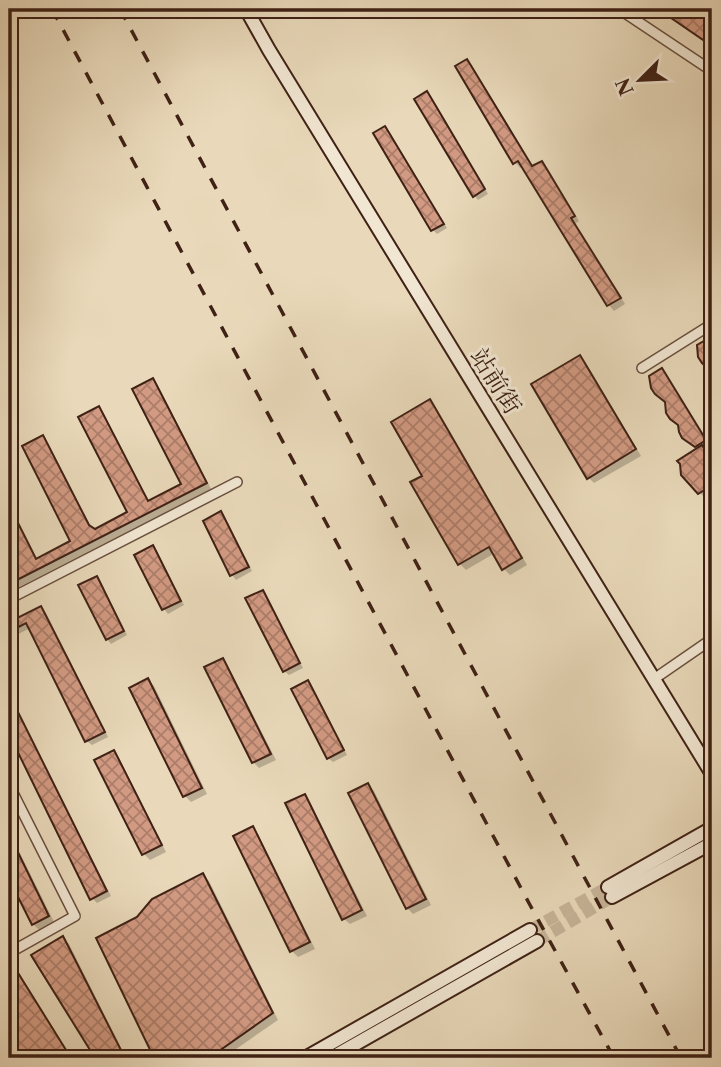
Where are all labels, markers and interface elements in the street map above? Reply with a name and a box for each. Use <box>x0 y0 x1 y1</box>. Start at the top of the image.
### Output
north arrow <box>606 46 676 116</box>
text: N <box>611 74 639 99</box>
street label: 站前街 <box>465 343 527 419</box>

